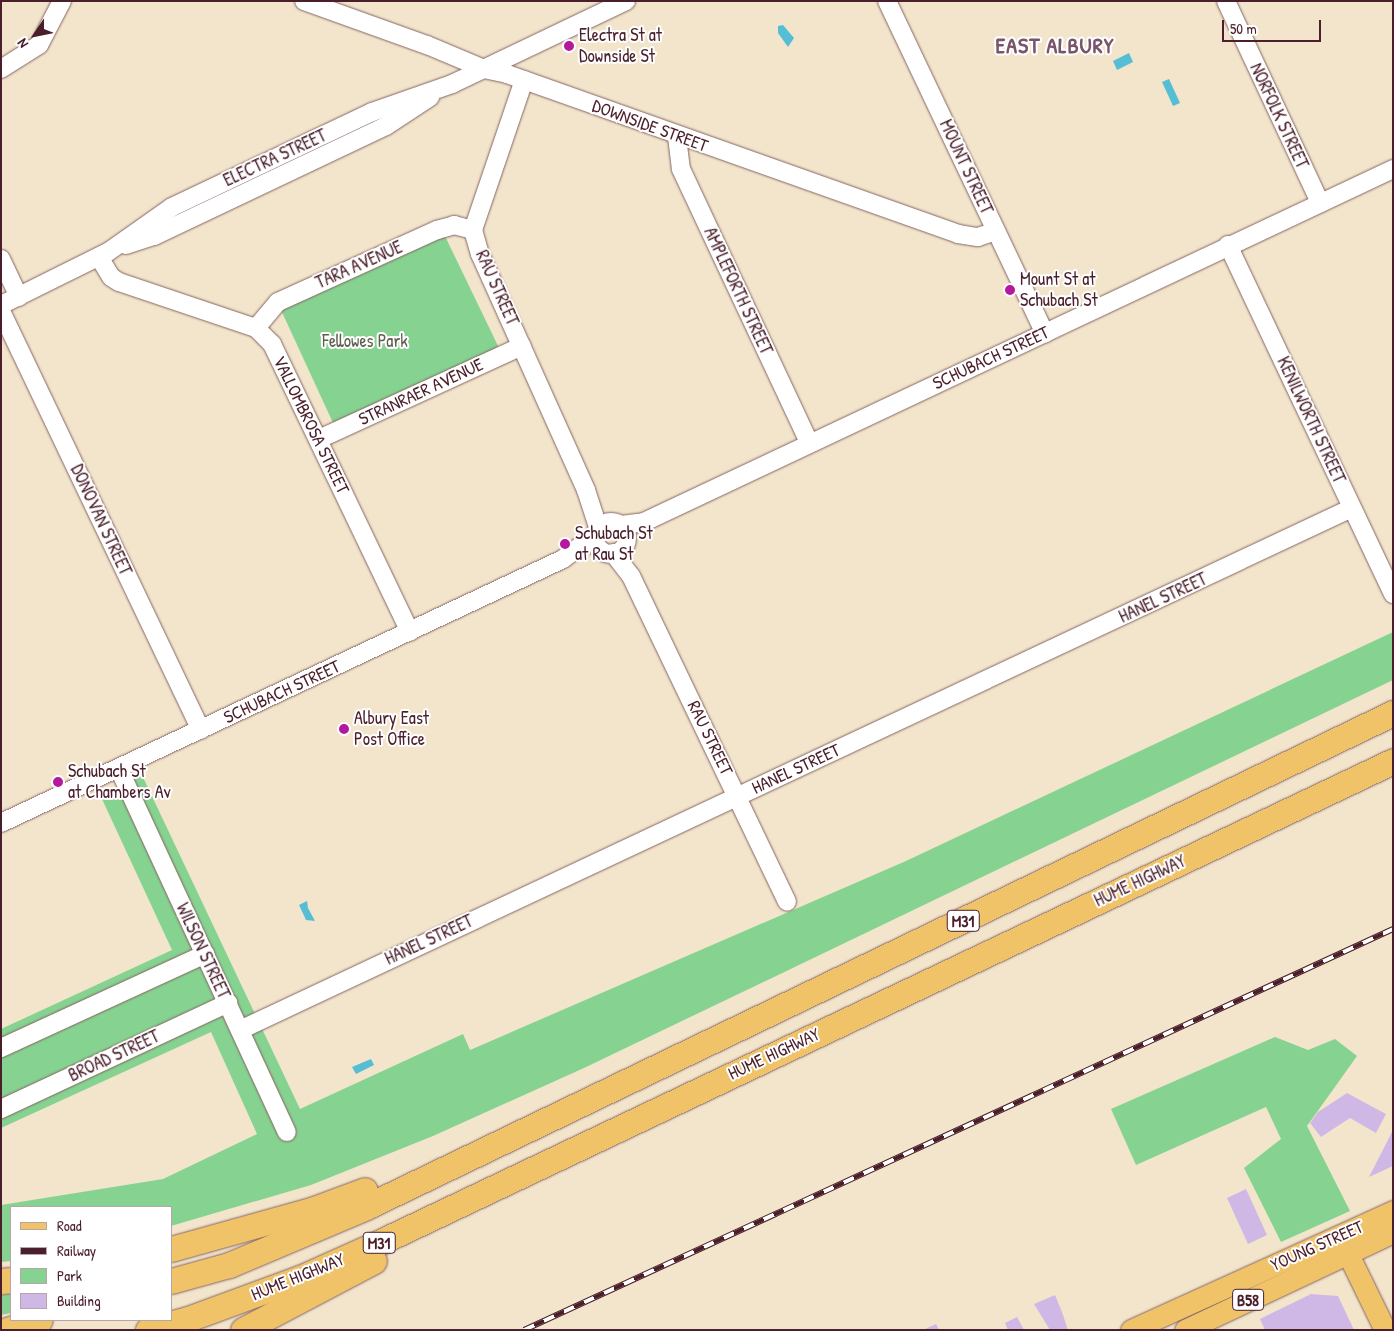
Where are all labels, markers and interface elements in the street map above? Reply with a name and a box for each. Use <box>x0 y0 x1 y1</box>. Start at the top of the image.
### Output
north arrow <box>10 10 60 60</box>
scale bar <box>1224 10 1323 42</box>
text: 50 m <box>1230 18 1257 39</box>
place label: Electra St at Downside St <box>579 25 662 68</box>
district label: EAST ALBURY <box>994 33 1116 59</box>
text: N <box>12 35 32 52</box>
marker: Electra St at Downside St <box>563 40 575 52</box>
street label: NORFOLK STREET <box>1245 60 1313 172</box>
street label: DOWNSIDE STREET <box>589 95 711 157</box>
street label: MOUNT STREET <box>935 116 997 218</box>
street label: ELECTRA STREET <box>220 125 330 191</box>
street label: AMPLEFORTH STREET <box>699 224 777 358</box>
street label: TARA AVENUE <box>312 236 406 294</box>
street label: RAU STREET <box>471 247 523 329</box>
place label: Mount St at Schubach St <box>1020 269 1098 312</box>
marker: Mount St at Schubach St <box>1004 284 1016 296</box>
street label: SCHUBACH STREET <box>929 322 1053 394</box>
park label: Fellowes Park <box>322 330 408 352</box>
street label: VALLOMBROSA STREET <box>268 353 354 497</box>
street label: KENILWORTH STREET <box>1272 353 1350 487</box>
street label: STRANRAER AVENUE <box>355 354 487 430</box>
street label: DONOVAN STREET <box>66 461 136 579</box>
place label: Schubach St at Rau St <box>575 523 653 566</box>
marker: Schubach St at Rau St <box>559 538 571 550</box>
street label: HANEL STREET <box>1115 568 1211 628</box>
street label: SCHUBACH STREET <box>220 656 344 728</box>
street label: RAU STREET <box>683 697 737 779</box>
place label: Albury East Post Office <box>354 708 429 751</box>
marker: Albury East Post Office <box>338 723 350 735</box>
street label: HANEL STREET <box>748 739 844 799</box>
place label: Schubach St at Chambers Av <box>68 761 171 804</box>
marker: Schubach St at Chambers Av <box>52 776 64 788</box>
street label: HUME HIGHWAY <box>1091 850 1189 912</box>
street label: WILSON STREET <box>171 900 235 1002</box>
road number: M31 <box>947 908 979 934</box>
street label: HANEL STREET <box>381 910 477 970</box>
street label: HUME HIGHWAY <box>725 1023 823 1085</box>
street label: BROAD STREET <box>65 1026 163 1086</box>
legend <box>10 1206 172 1321</box>
text: Road <box>57 1215 82 1236</box>
street label: YOUNG STREET <box>1267 1216 1367 1276</box>
road number: M31 <box>363 1230 395 1256</box>
text: Railway <box>57 1240 96 1261</box>
street label: HUME HIGHWAY <box>248 1249 348 1305</box>
text: Park <box>57 1265 82 1286</box>
road number: B58 <box>1232 1286 1264 1314</box>
text: Building <box>57 1290 101 1311</box>

